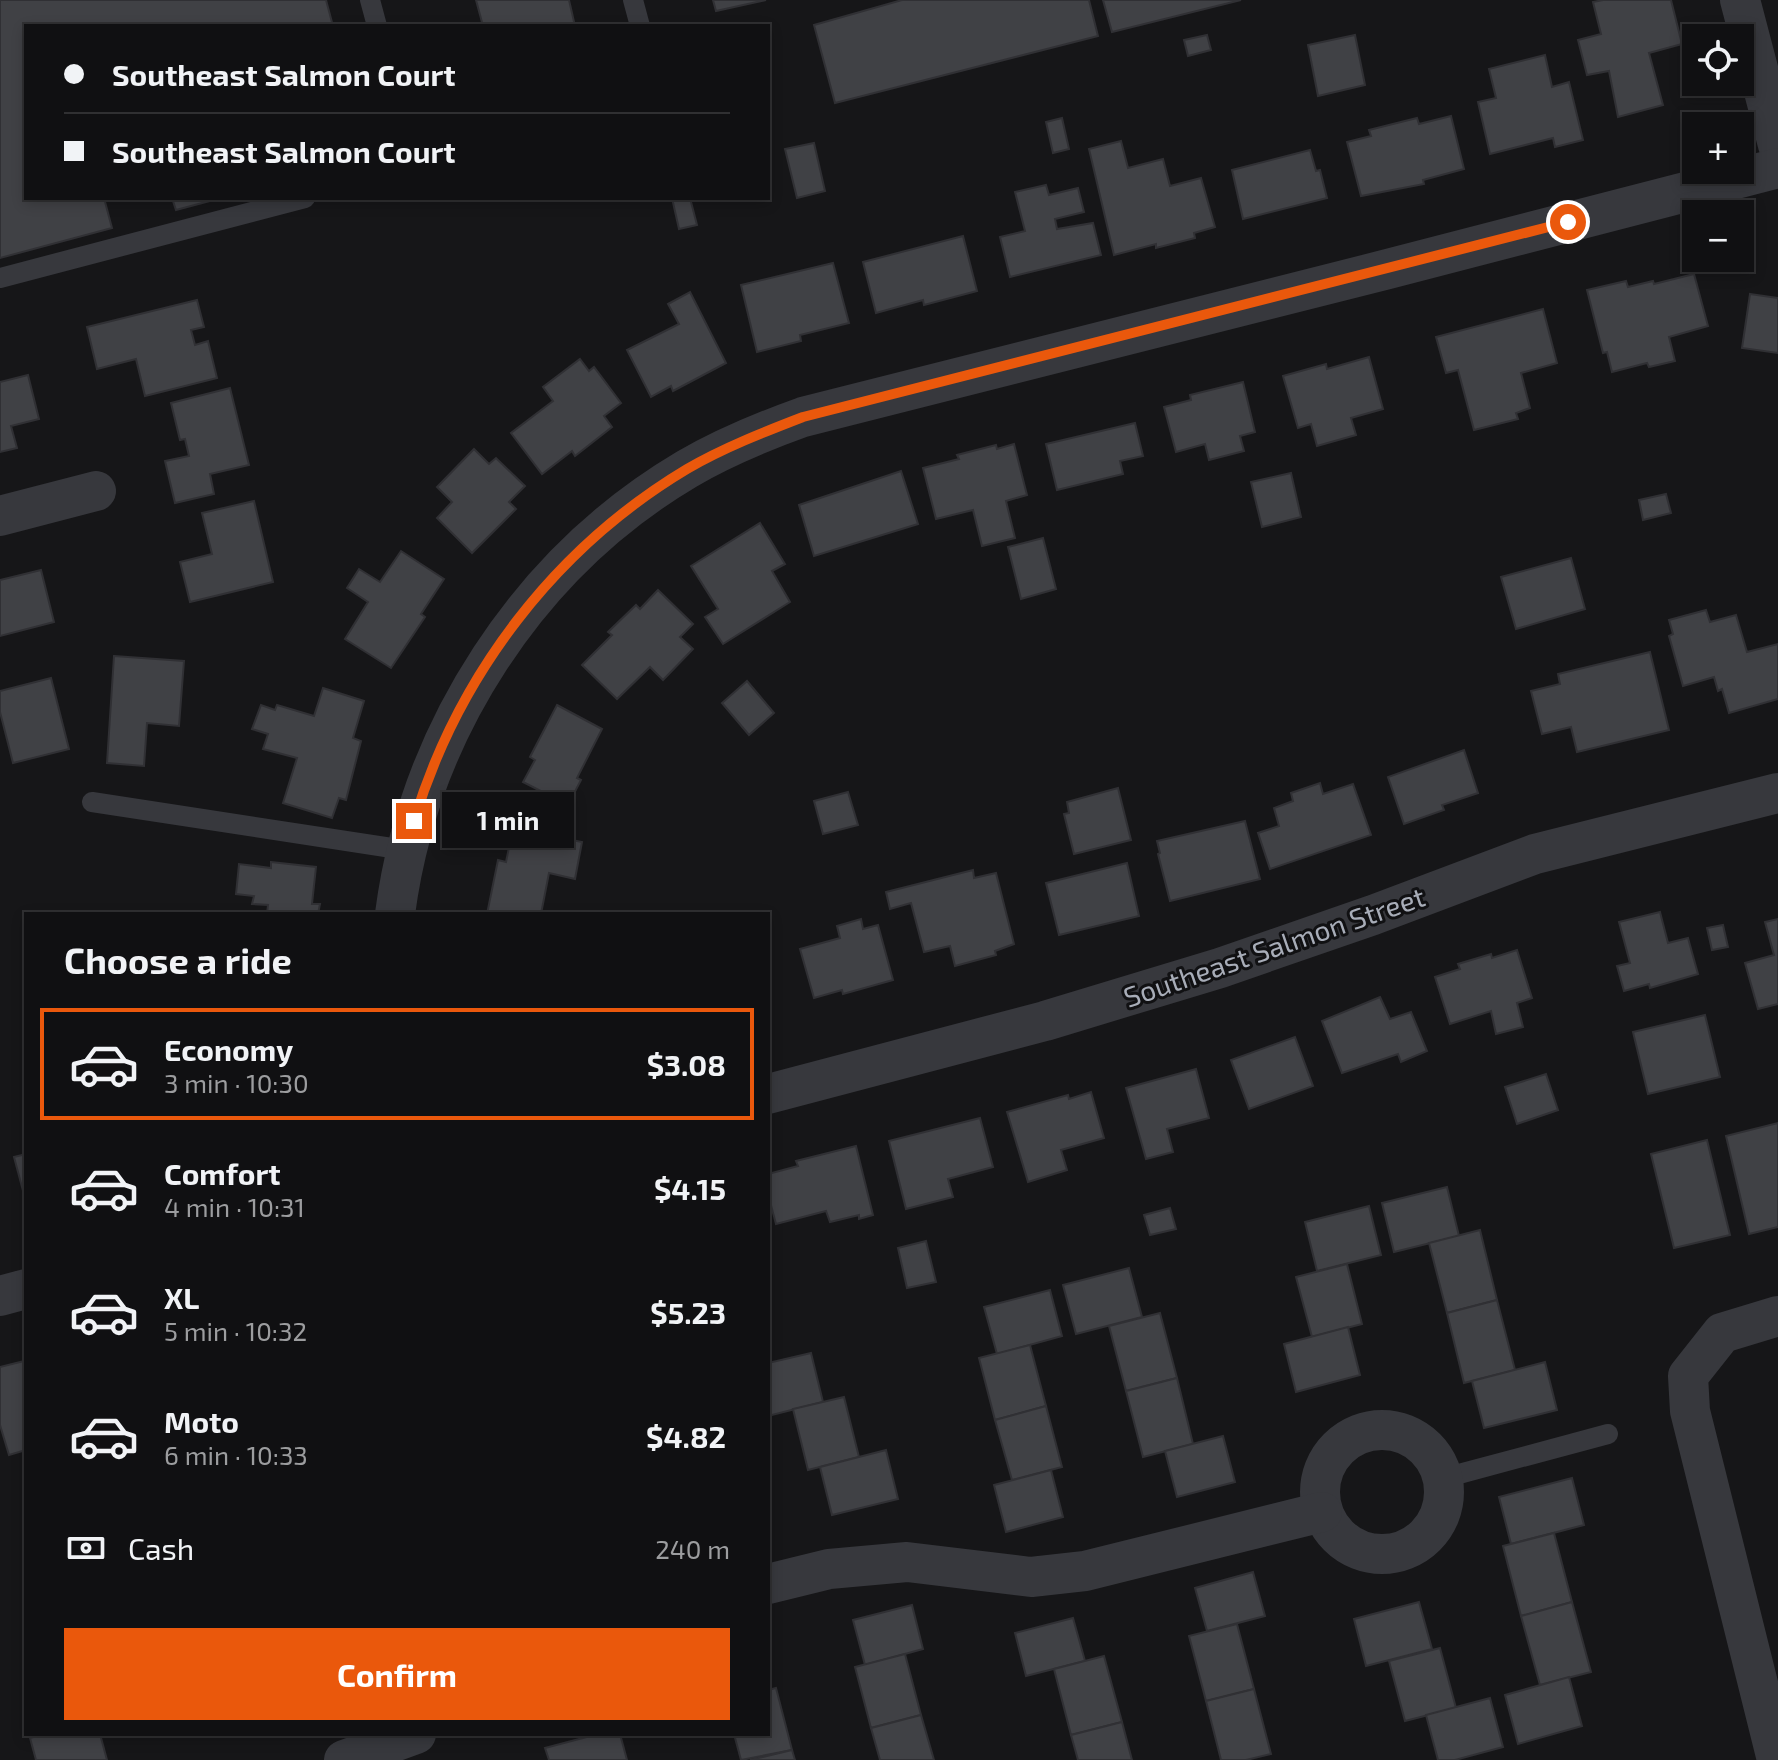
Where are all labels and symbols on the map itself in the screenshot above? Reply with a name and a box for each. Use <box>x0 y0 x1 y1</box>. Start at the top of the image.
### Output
route start <box>1550 204 1586 240</box>
callout: 1 min <box>442 793 574 849</box>
route end <box>396 803 432 839</box>
street label: Southeast Salmon Street <box>1119 878 1429 1014</box>

